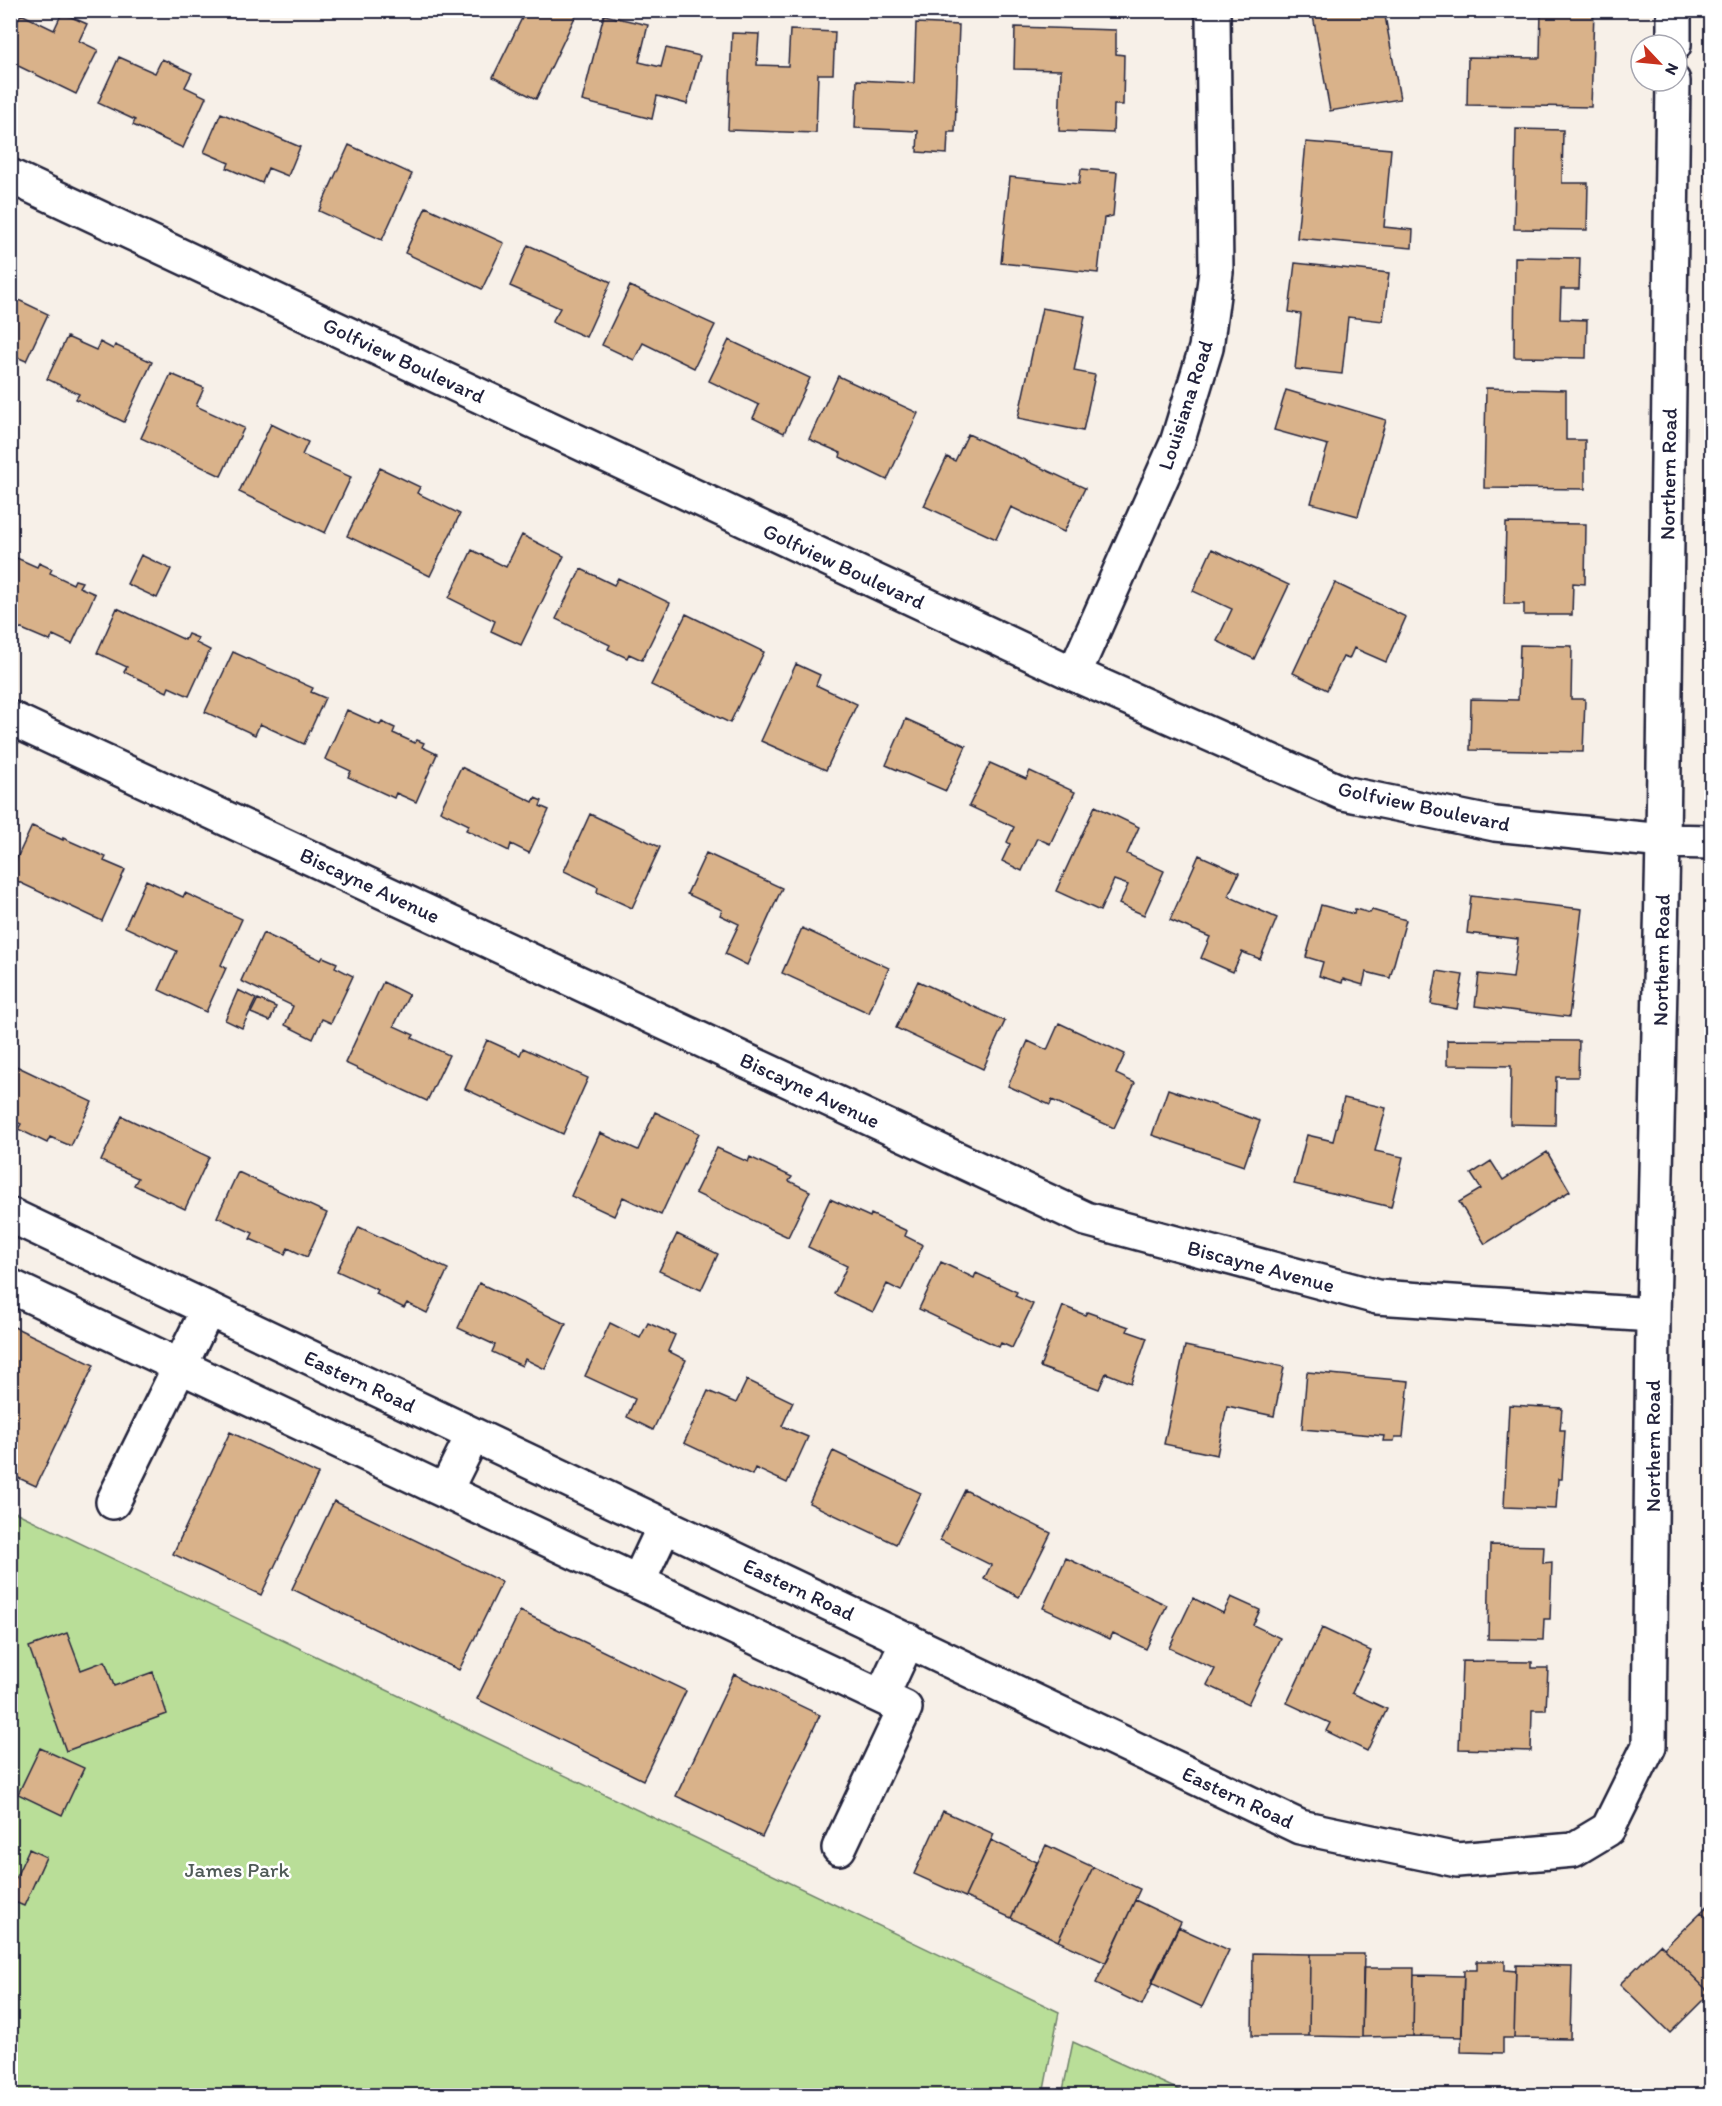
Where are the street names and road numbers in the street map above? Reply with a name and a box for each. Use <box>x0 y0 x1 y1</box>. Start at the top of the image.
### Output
street label: Golfview Boulevard <box>319 312 489 408</box>
street label: Louisiana Road <box>1152 336 1218 473</box>
street label: Northern Road <box>1654 407 1682 540</box>
street label: Golfview Boulevard <box>759 518 929 614</box>
street label: Golfview Boulevard <box>1336 776 1512 836</box>
street label: Biscayne Avenue <box>296 842 444 928</box>
street label: Northern Road <box>1647 893 1675 1026</box>
street label: Biscayne Avenue <box>736 1047 884 1133</box>
street label: Biscayne Avenue <box>1185 1234 1337 1298</box>
street label: Eastern Road <box>300 1344 420 1418</box>
street label: Northern Road <box>1640 1379 1665 1512</box>
street label: Eastern Road <box>739 1552 859 1626</box>
street label: Eastern Road <box>1178 1760 1298 1834</box>

